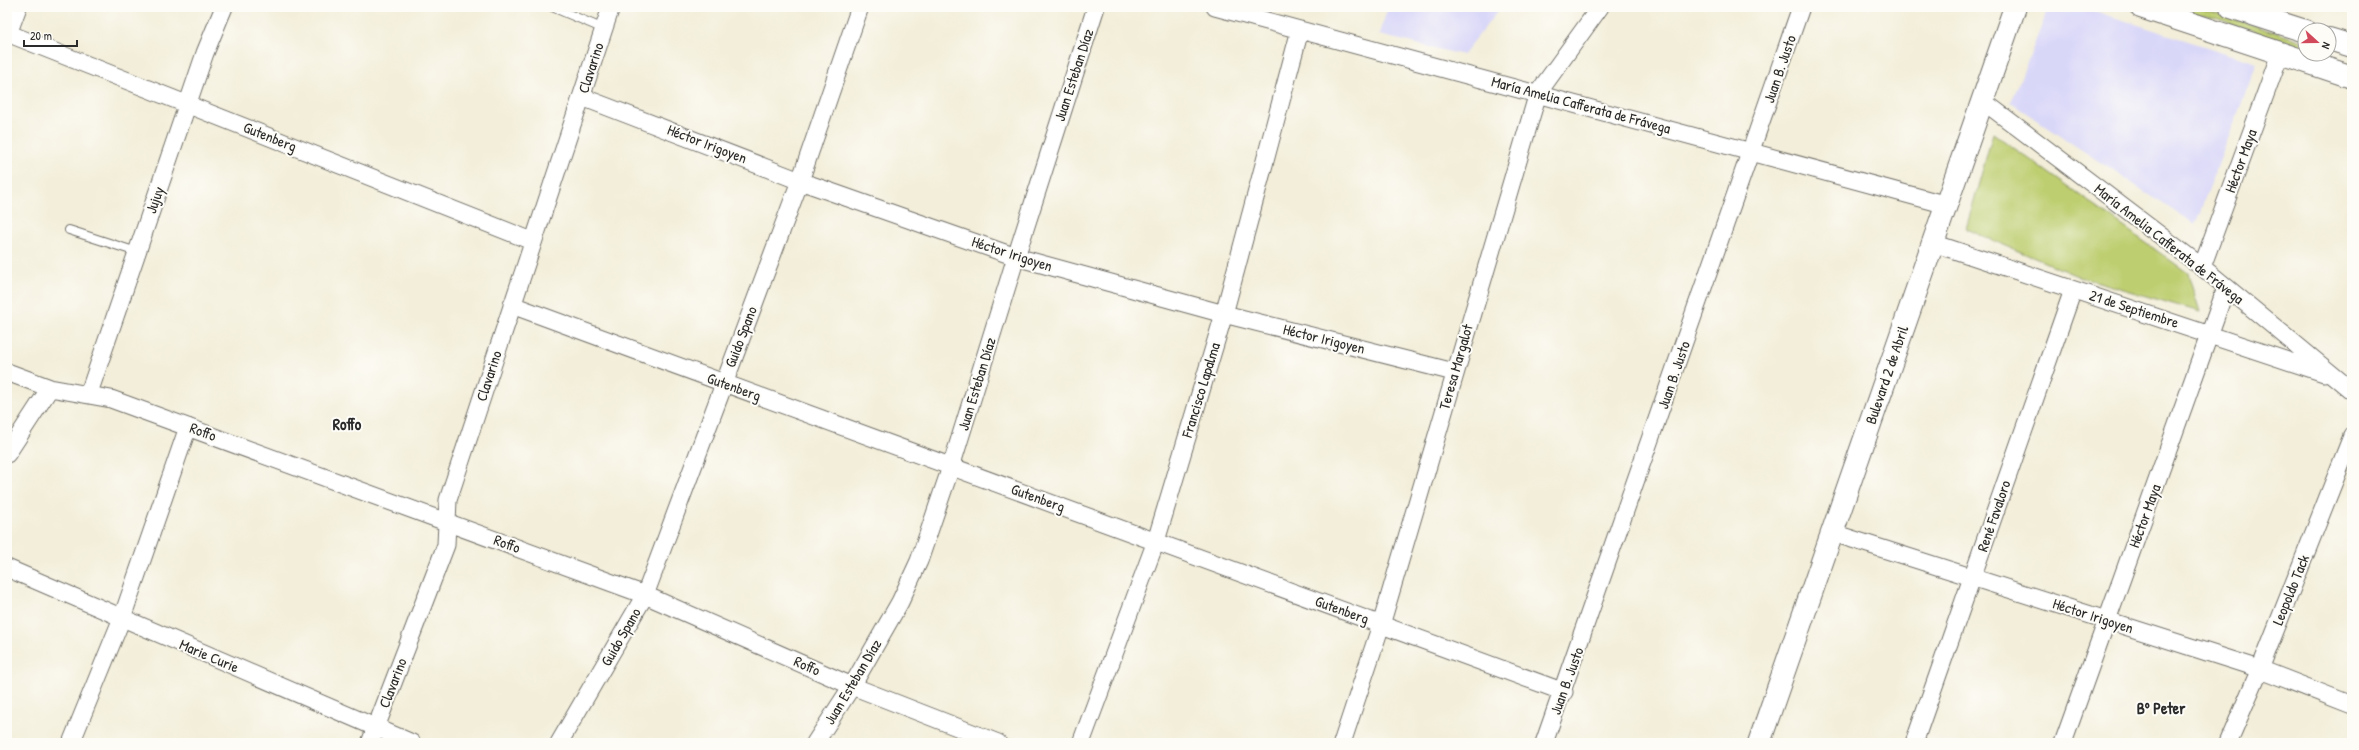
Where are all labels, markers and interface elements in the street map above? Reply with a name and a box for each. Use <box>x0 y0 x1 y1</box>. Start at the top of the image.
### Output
scale bar <box>24 22 77 48</box>
north arrow <box>2297 22 2337 62</box>
street label: Juan Esteban Díaz <box>1049 25 1099 124</box>
text: 20 m <box>30 27 52 44</box>
street label: Juan B. Justo <box>1758 32 1801 106</box>
street label: Clavarino <box>573 40 609 96</box>
text: N <box>2319 40 2334 51</box>
street label: María Amelia Cafferata de Frávega <box>1489 70 1673 139</box>
street label: Gutenberg <box>240 116 300 157</box>
street label: Héctor Irigoyen <box>664 119 750 168</box>
street label: Héctor Maya <box>2219 126 2262 196</box>
street label: María Amelia Cafferata de Frávega <box>2090 179 2249 309</box>
street label: Jujuy <box>140 183 169 216</box>
street label: Héctor Irigoyen <box>969 231 1055 277</box>
street label: 21 de Septiembre <box>2087 284 2182 333</box>
street label: Guido Spano <box>719 303 762 370</box>
street label: Héctor Irigoyen <box>1281 318 1367 359</box>
street label: Teresa Margalot <box>1433 321 1478 412</box>
street label: Bulevard 2 de Abril <box>1860 323 1913 427</box>
street label: Juan Esteban Díaz <box>952 334 1001 433</box>
street label: Juan B. Justo <box>1652 338 1695 412</box>
street label: Francisco Lapalma <box>1176 340 1225 441</box>
street label: Clavarino <box>471 348 507 404</box>
street label: Gutenberg <box>704 367 764 406</box>
district label: Roffo <box>333 413 362 435</box>
street label: Roffo <box>187 417 219 446</box>
street label: René Favaloro <box>1972 477 2016 554</box>
street label: Gutenberg <box>1008 478 1068 517</box>
street label: Héctor Maya <box>2123 481 2166 551</box>
street label: Roffo <box>491 529 523 558</box>
street label: Leopoldo Tack <box>2267 551 2314 628</box>
street label: Gutenberg <box>1312 590 1372 629</box>
street label: Héctor Irigoyen <box>2050 593 2136 639</box>
street label: Guido Spano <box>595 604 646 670</box>
street label: Marie Curie <box>176 634 242 677</box>
street label: Juan Esteban Díaz <box>819 635 887 728</box>
street label: Juan B. Justo <box>1545 644 1588 718</box>
street label: Roffo <box>791 651 824 681</box>
street label: Clavarino <box>373 655 412 711</box>
district label: Bº Peter <box>2137 697 2186 719</box>

